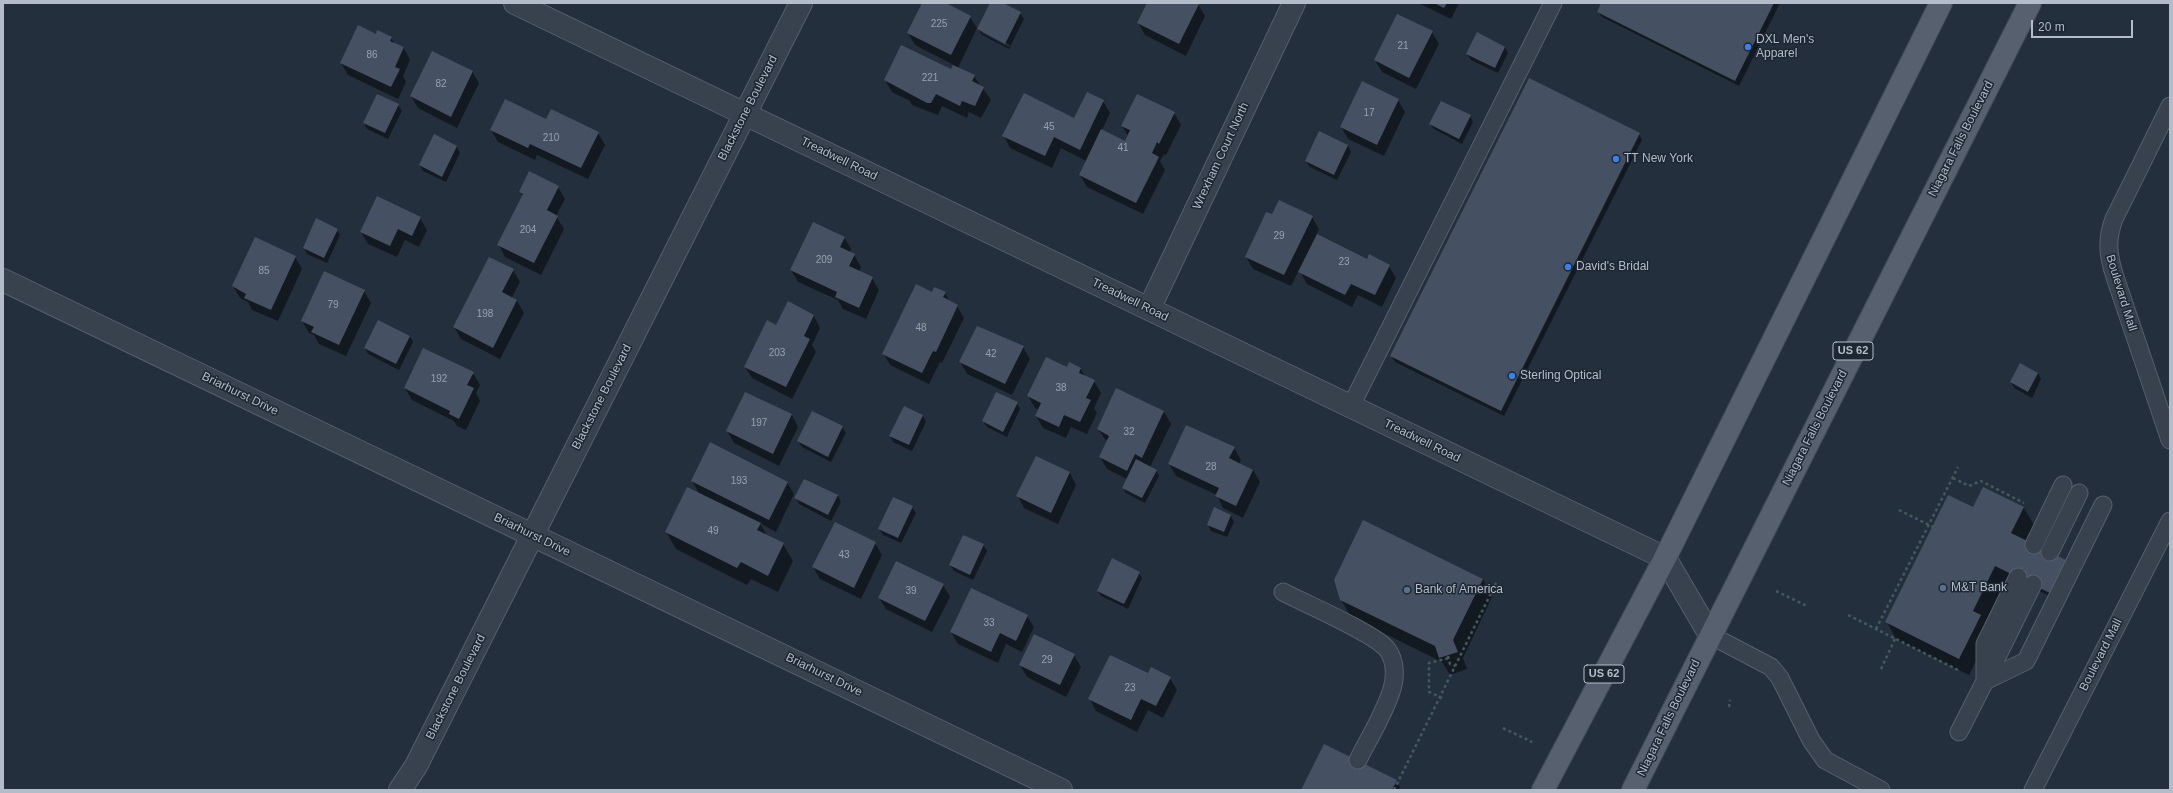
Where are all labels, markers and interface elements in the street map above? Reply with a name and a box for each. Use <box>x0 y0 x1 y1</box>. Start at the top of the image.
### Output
scale bar <box>2033 12 2135 38</box>
house number: 225 <box>931 18 947 30</box>
text: 20 m <box>2038 20 2065 34</box>
place label: DXL Men's Apparel <box>1756 33 1814 61</box>
house number: 21 <box>1397 40 1409 52</box>
marker: DXL Men's Apparel <box>1743 42 1753 52</box>
house number: 86 <box>366 49 378 61</box>
street label: Blackstone Boulevard <box>715 53 781 163</box>
house number: 221 <box>922 72 938 84</box>
house number: 82 <box>435 78 447 90</box>
street label: Niagara Falls Boulevard <box>1926 79 1996 199</box>
street label: Wrexham Court North <box>1190 100 1252 212</box>
house number: 17 <box>1363 107 1375 119</box>
house number: 45 <box>1043 121 1055 133</box>
house number: 210 <box>543 132 559 144</box>
street label: Treadwell Road <box>798 134 880 184</box>
house number: 41 <box>1117 142 1129 154</box>
place label: TT New York <box>1624 152 1693 166</box>
marker: TT New York <box>1611 154 1621 164</box>
house number: 204 <box>520 224 536 236</box>
house number: 29 <box>1273 230 1285 242</box>
street label: Boulevard Mall <box>2103 253 2139 333</box>
house number: 209 <box>816 254 832 266</box>
house number: 23 <box>1338 256 1350 268</box>
place label: David's Bridal <box>1576 260 1649 274</box>
marker: David's Bridal <box>1563 262 1573 272</box>
house number: 85 <box>258 265 270 277</box>
street label: Treadwell Road <box>1089 275 1171 325</box>
house number: 79 <box>327 299 339 311</box>
house number: 198 <box>477 308 493 320</box>
house number: 48 <box>915 322 927 334</box>
street label: Blackstone Boulevard <box>569 342 635 452</box>
road number: US 62 <box>1833 342 1873 360</box>
house number: 203 <box>769 347 785 359</box>
house number: 42 <box>985 348 997 360</box>
street label: Niagara Falls Boulevard <box>1780 368 1850 488</box>
street label: Briarhurst Drive <box>199 369 281 419</box>
place label: Sterling Optical <box>1520 369 1601 383</box>
marker: Sterling Optical <box>1507 371 1517 381</box>
house number: 192 <box>431 373 447 385</box>
house number: 38 <box>1055 382 1067 394</box>
street label: Treadwell Road <box>1381 416 1463 466</box>
house number: 197 <box>751 417 767 429</box>
house number: 32 <box>1123 426 1135 438</box>
house number: 28 <box>1205 461 1217 473</box>
house number: 193 <box>731 475 747 487</box>
street label: Briarhurst Drive <box>491 510 573 560</box>
house number: 49 <box>707 525 719 537</box>
house number: 43 <box>838 549 850 561</box>
place label: M&T Bank <box>1951 581 2007 595</box>
place label: Bank of America <box>1415 583 1503 597</box>
marker: M&T Bank <box>1938 583 1948 593</box>
house number: 39 <box>905 585 917 597</box>
marker: Bank of America <box>1402 585 1412 595</box>
street label: Boulevard Mall <box>2077 616 2125 694</box>
house number: 33 <box>983 617 995 629</box>
street label: Blackstone Boulevard <box>423 632 489 742</box>
street label: Briarhurst Drive <box>783 650 865 700</box>
house number: 29 <box>1041 654 1053 666</box>
street label: Niagara Falls Boulevard <box>1634 657 1704 779</box>
road number: US 62 <box>1584 665 1624 683</box>
house number: 23 <box>1124 682 1136 694</box>

